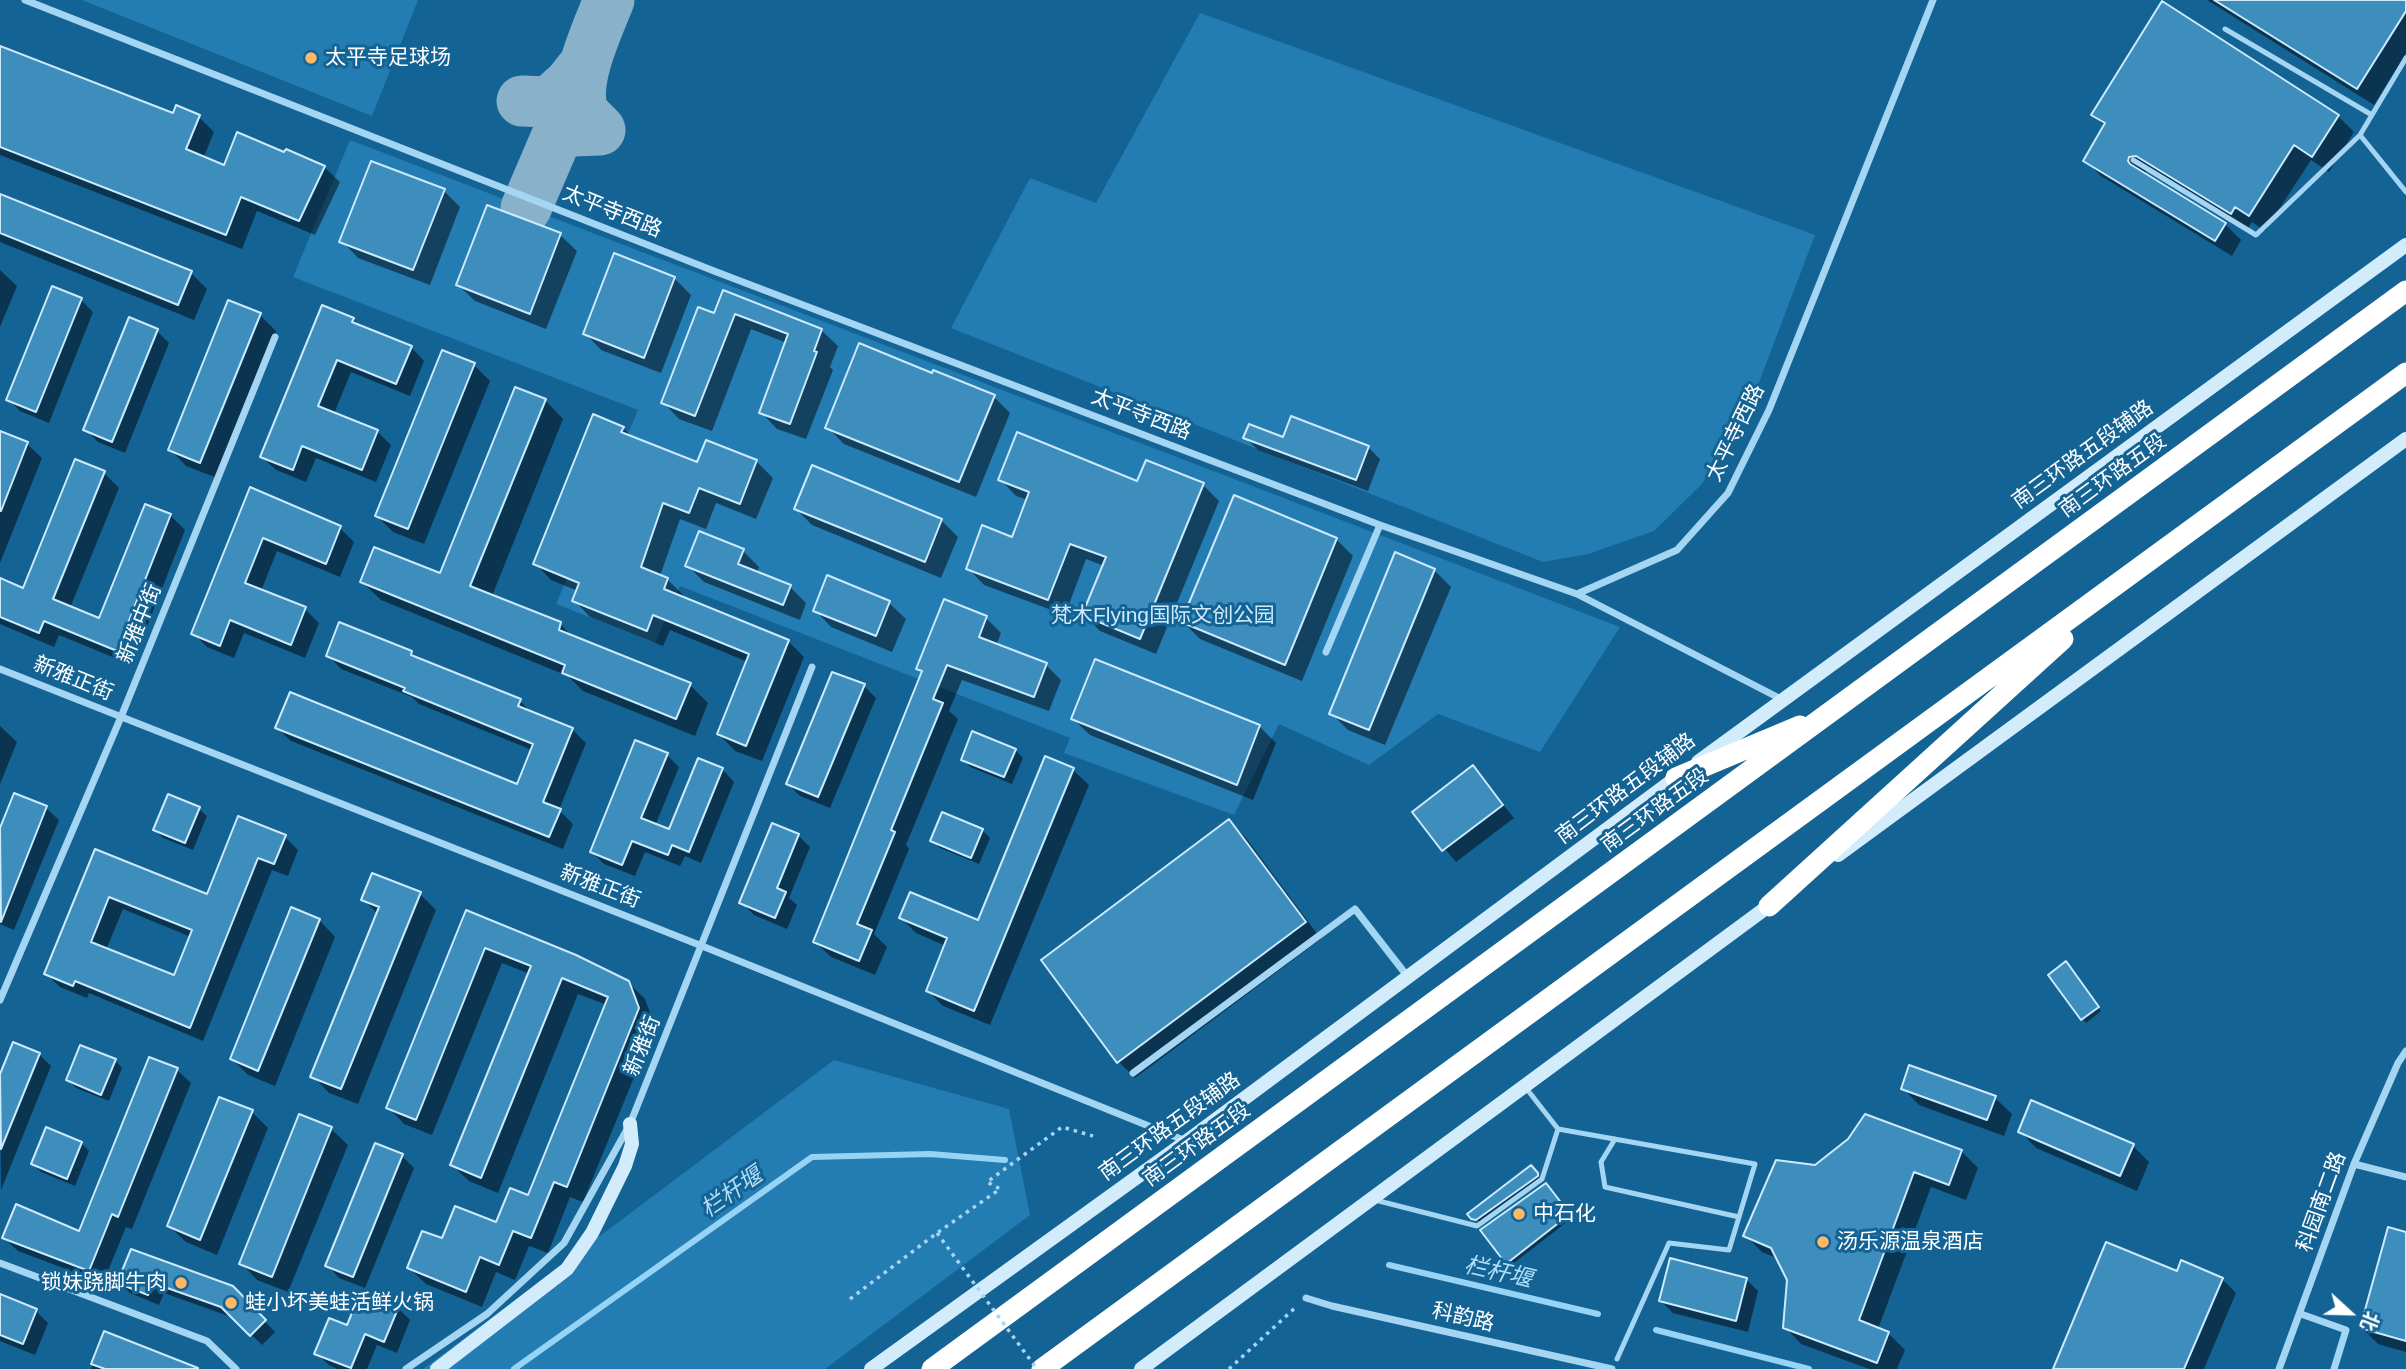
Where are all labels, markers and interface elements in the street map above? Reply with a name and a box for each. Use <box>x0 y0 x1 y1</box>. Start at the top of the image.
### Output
place label: 太平寺足球场 <box>325 45 451 71</box>
marker: 太平寺足球场 <box>303 50 319 66</box>
street label: 太平寺西路 <box>559 181 665 243</box>
street label: 太平寺西路 <box>1702 380 1770 486</box>
street label: 太平寺西路 <box>1087 384 1195 446</box>
street label: 南三环路五段辅路 <box>2008 395 2158 515</box>
street label: 南三环路五段 <box>2055 429 2171 523</box>
street label: 新雅中街 <box>113 580 167 668</box>
park label: 梵木Flying国际文创公园 <box>1051 603 1275 629</box>
street label: 新雅正街 <box>29 652 117 706</box>
street label: 南三环路五段辅路 <box>1551 728 1701 850</box>
street label: 南三环路五段 <box>1597 764 1713 858</box>
street label: 新雅正街 <box>556 860 644 914</box>
street label: 新雅街 <box>620 1012 666 1080</box>
street label: 南三环路五段辅路 <box>1095 1067 1245 1187</box>
street label: 南三环路五段 <box>1139 1098 1255 1192</box>
street label: 科园南二路 <box>2292 1148 2352 1256</box>
water label: 栏杆堰 <box>696 1162 768 1224</box>
place label: 中石化 <box>1533 1201 1596 1227</box>
marker: 中石化 <box>1511 1206 1527 1222</box>
place label: 汤乐源温泉酒店 <box>1837 1229 1984 1255</box>
marker: 汤乐源温泉酒店 <box>1815 1234 1831 1250</box>
water label: 栏杆堰 <box>1461 1252 1535 1294</box>
place label: 锁妹跷脚牛肉 <box>41 1270 167 1296</box>
marker: 锁妹跷脚牛肉 <box>173 1275 189 1291</box>
north arrow <box>2315 1278 2385 1348</box>
place label: 蛙小坏美蛙活鲜火锅 <box>245 1290 434 1316</box>
marker: 蛙小坏美蛙活鲜火锅 <box>223 1295 239 1311</box>
street label: 科韵路 <box>1429 1299 1497 1337</box>
text: 北 <box>2357 1308 2383 1334</box>

